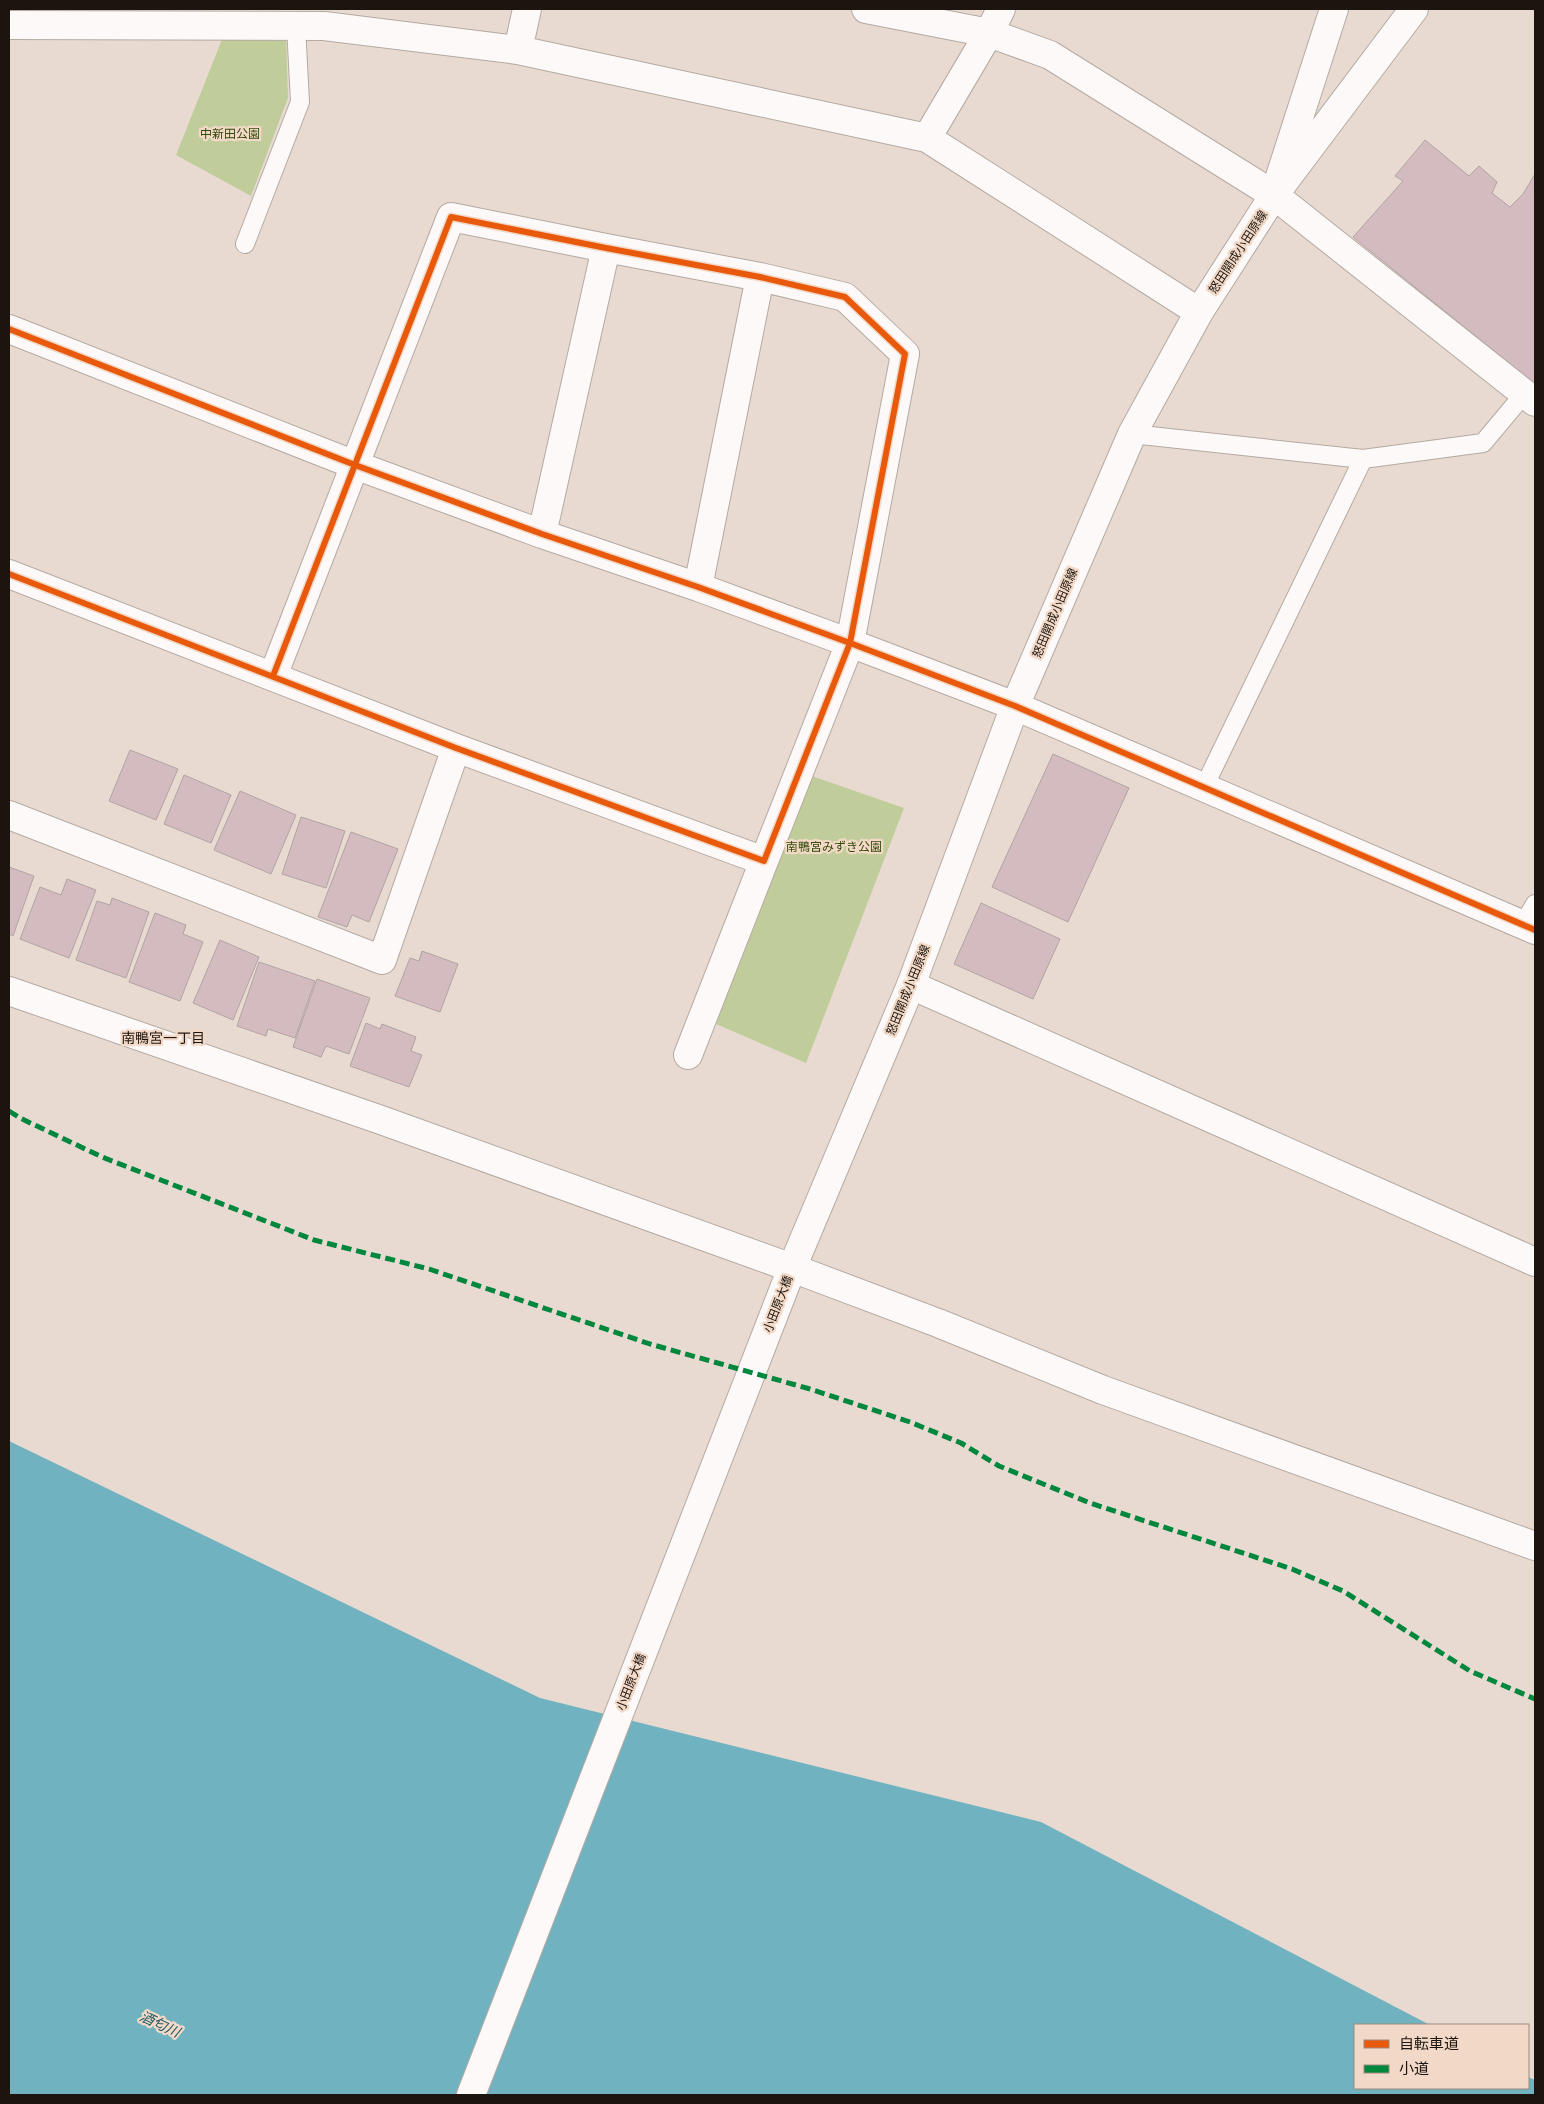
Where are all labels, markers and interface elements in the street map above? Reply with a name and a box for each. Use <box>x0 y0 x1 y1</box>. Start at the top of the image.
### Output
park label: 中新田公園 <box>200 127 260 141</box>
street label: 怒田開成小田原線 <box>1206 208 1270 296</box>
street label: 怒田開成小田原線 <box>1030 566 1080 660</box>
park label: 南鴨宮みずき公園 <box>786 840 882 854</box>
street label: 怒田開成小田原線 <box>884 943 932 1037</box>
district label: 南鴨宮一丁目 <box>121 1030 205 1047</box>
street label: 小田原大橋 <box>761 1273 795 1335</box>
street label: 小田原大橋 <box>614 1651 648 1713</box>
water label: 酒匂川 <box>137 2008 184 2042</box>
legend <box>1354 2024 1529 2089</box>
text: 自転車道 <box>1399 2035 1459 2053</box>
text: 小道 <box>1399 2060 1429 2078</box>

